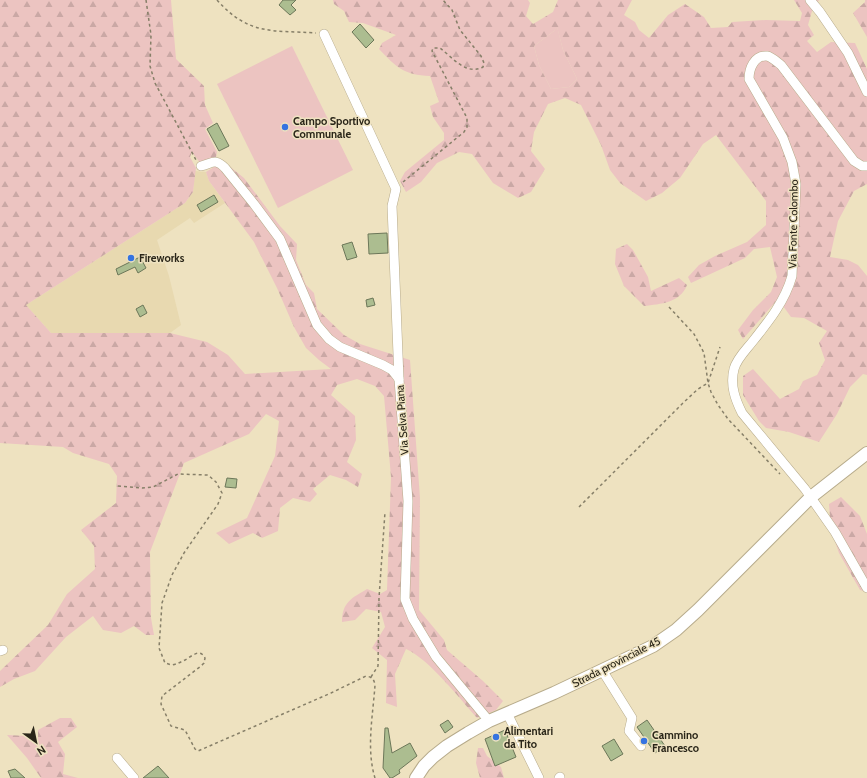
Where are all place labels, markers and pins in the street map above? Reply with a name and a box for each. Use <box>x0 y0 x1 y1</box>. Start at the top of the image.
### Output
place label: Campo Sportivo Communale <box>293 114 370 141</box>
marker: Campo Sportivo Communale <box>280 122 290 132</box>
place label: Fireworks <box>139 251 185 265</box>
marker: Fireworks <box>126 253 136 263</box>
place label: Alimentari da Tito <box>504 724 553 751</box>
place label: Cammino Francesco <box>652 728 699 755</box>
marker: Alimentari da Tito <box>491 732 501 742</box>
marker: Cammino Francesco <box>639 736 649 746</box>

